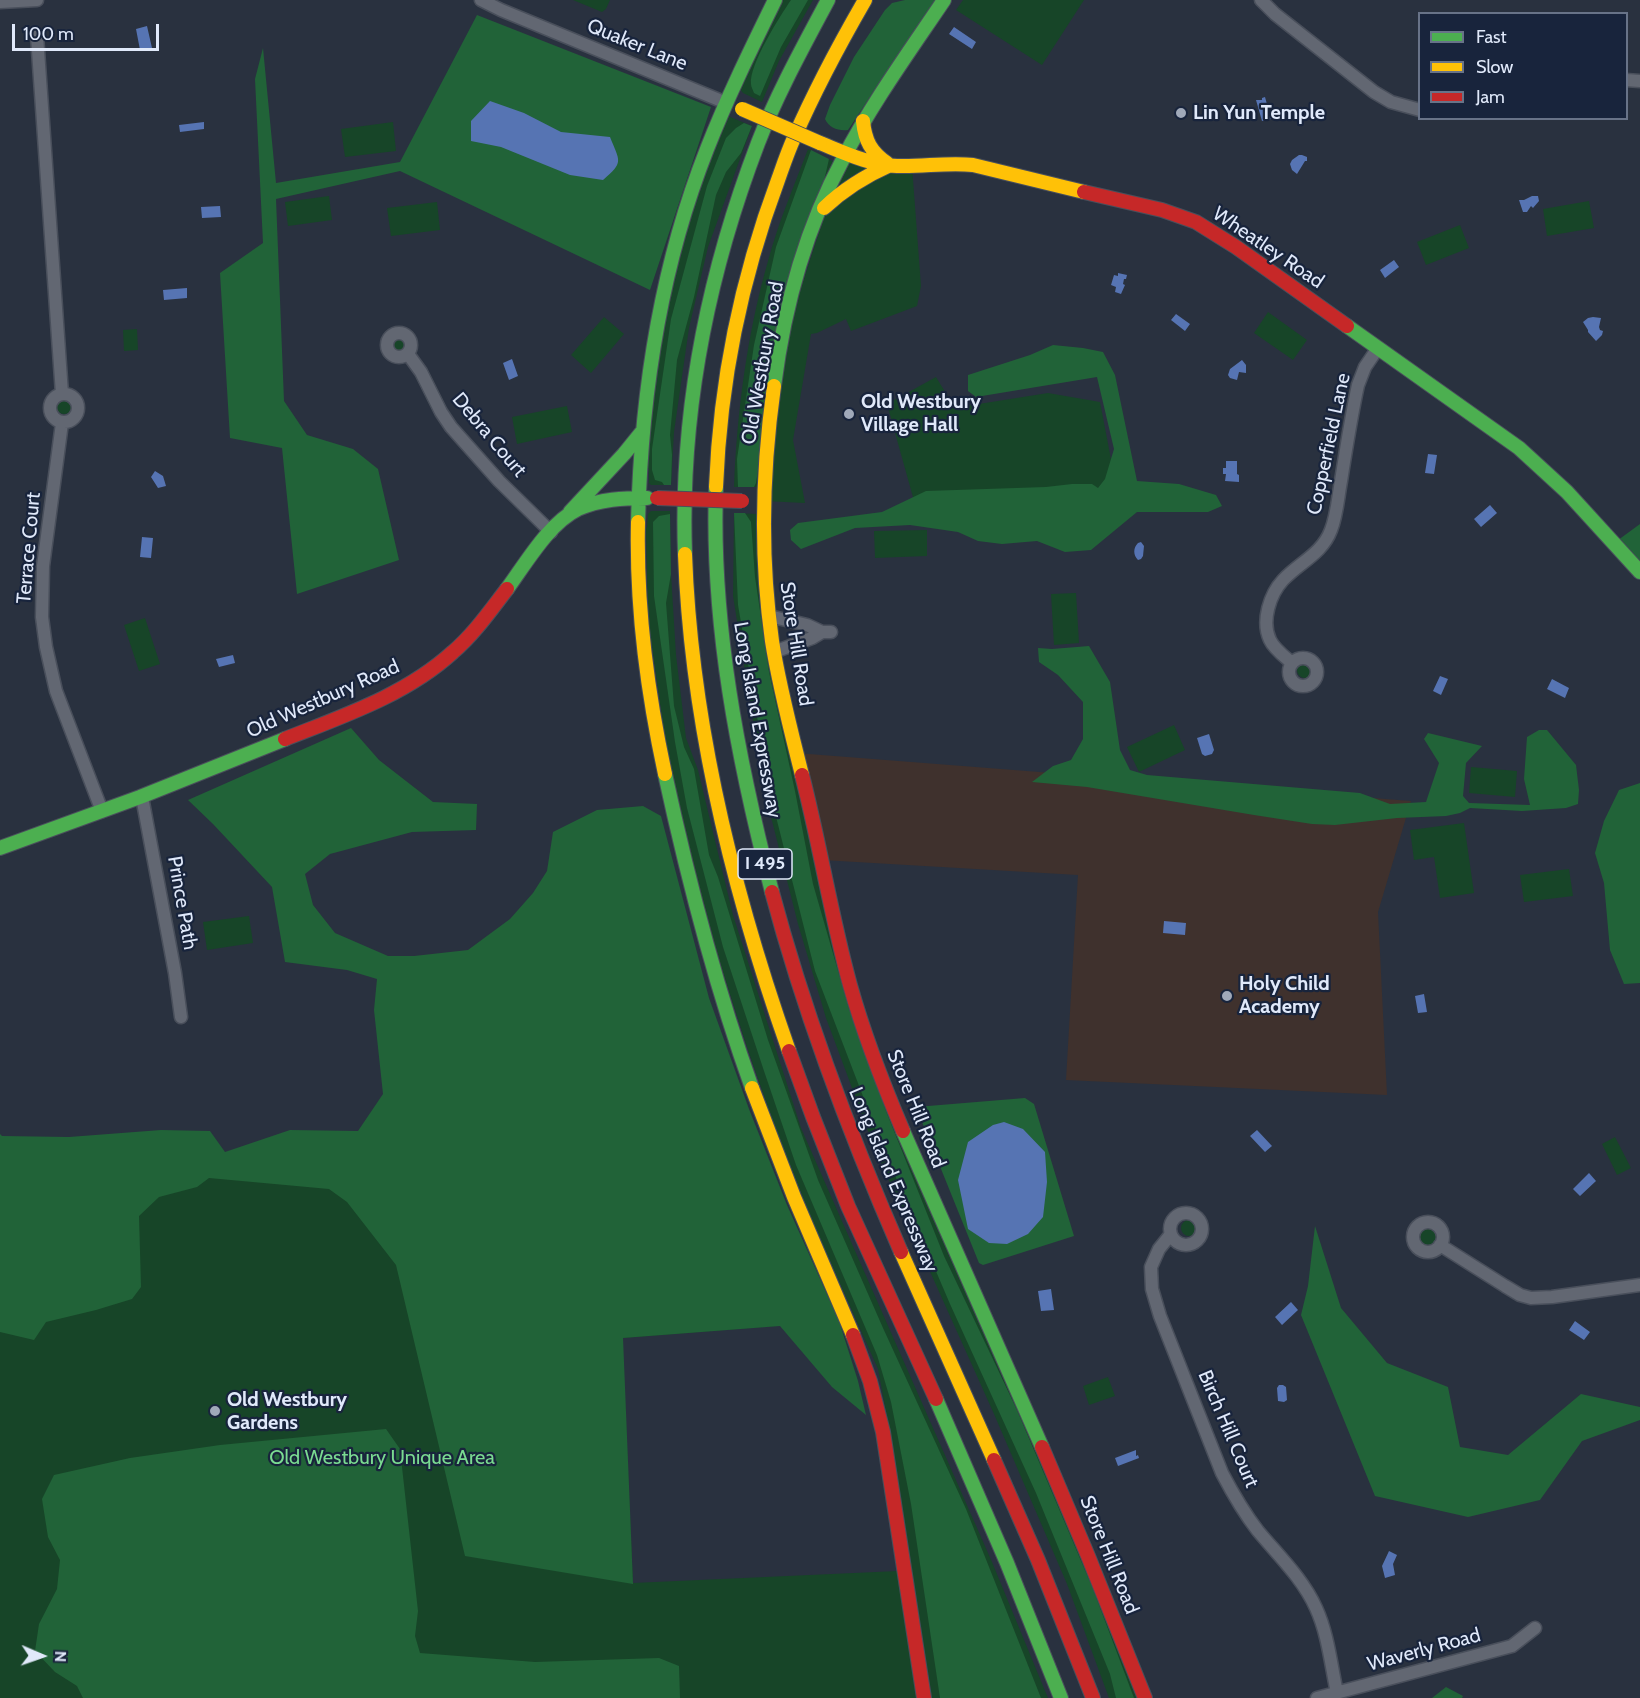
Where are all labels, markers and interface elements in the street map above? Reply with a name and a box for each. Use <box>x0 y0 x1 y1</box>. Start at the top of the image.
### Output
scale bar <box>15 12 162 50</box>
legend <box>1418 12 1628 120</box>
street label: Quaker Lane <box>583 14 691 76</box>
text: 100 m <box>23 23 74 45</box>
text: Fast <box>1476 26 1507 48</box>
text: Slow <box>1476 56 1513 78</box>
text: Jam <box>1476 86 1505 108</box>
place label: Lin Yun Temple <box>1193 101 1325 125</box>
marker: Lin Yun Temple <box>1174 106 1188 120</box>
street label: Wheatley Road <box>1208 202 1328 294</box>
street label: Old Westbury Road <box>737 280 789 446</box>
street label: Copperfield Lane <box>1302 371 1356 517</box>
street label: Debra Court <box>447 388 531 482</box>
place label: Old Westbury Village Hall <box>861 390 981 437</box>
marker: Old Westbury Village Hall <box>842 407 856 421</box>
street label: Terrace Court <box>12 491 46 605</box>
street label: Store Hill Road <box>774 580 818 708</box>
street label: Long Island Expressway <box>728 620 786 820</box>
street label: Old Westbury Road <box>243 655 403 743</box>
road number: I 495 <box>738 849 792 879</box>
street label: Prince Path <box>162 854 202 952</box>
place label: Holy Child Academy <box>1239 972 1330 1019</box>
marker: Holy Child Academy <box>1220 989 1234 1003</box>
street label: Store Hill Road <box>881 1046 951 1172</box>
street label: Long Island Expressway <box>843 1084 943 1276</box>
street label: Birch Hill Court <box>1192 1367 1264 1491</box>
place label: Old Westbury Gardens <box>227 1388 347 1435</box>
marker: Old Westbury Gardens <box>208 1404 222 1418</box>
park label: Old Westbury Unique Area <box>269 1446 495 1470</box>
street label: Store Hill Road <box>1074 1492 1144 1618</box>
street label: Waverly Road <box>1365 1623 1483 1677</box>
north arrow <box>12 1626 72 1686</box>
text: N <box>51 1651 70 1663</box>

